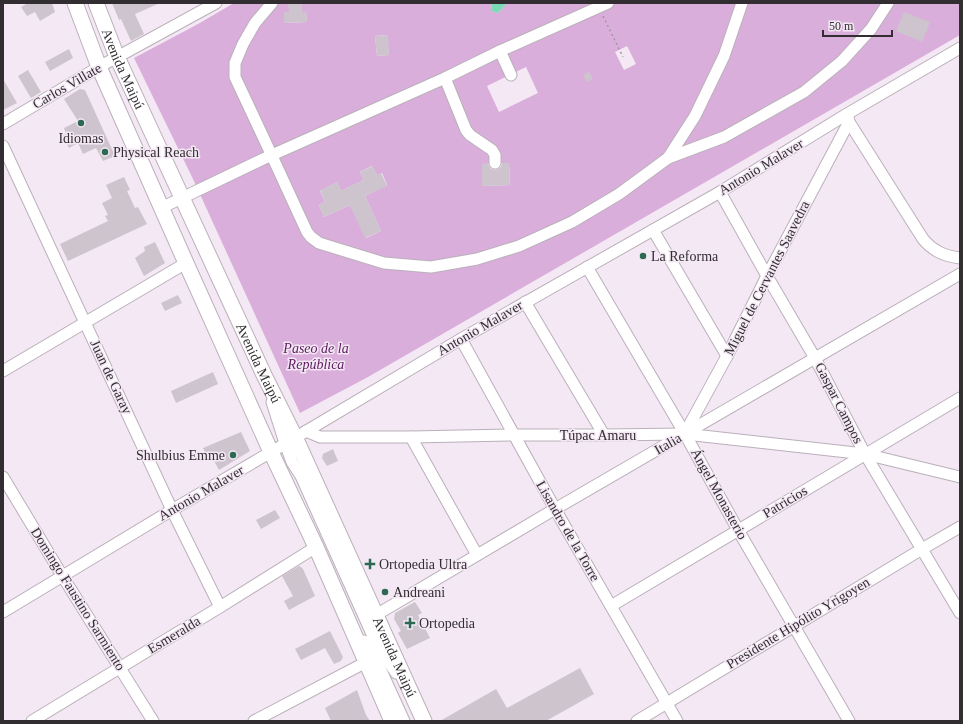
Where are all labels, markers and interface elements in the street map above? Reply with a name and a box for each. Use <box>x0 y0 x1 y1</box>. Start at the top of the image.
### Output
scale bar <box>823 12 892 38</box>
text: 50 m <box>829 19 854 33</box>
street label: Avenida Maipú <box>99 26 147 111</box>
street label: Carlos Villate <box>30 60 104 112</box>
marker: Idiomas <box>76 118 86 128</box>
place label: Idiomas <box>58 131 104 146</box>
street label: Antonio Malaver <box>716 136 806 198</box>
place label: Physical Reach <box>113 145 199 160</box>
marker: Physical Reach <box>100 147 110 157</box>
street label: Miguel de Cervantes Saavedra <box>721 198 813 358</box>
place label: La Reforma <box>651 249 719 264</box>
marker: La Reforma <box>638 251 648 261</box>
street label: Antonio Malaver <box>435 297 526 359</box>
street label: Avenida Maipú <box>233 321 284 405</box>
street label: Juan de Garay <box>87 338 135 416</box>
park label: Paseo de la República <box>282 341 349 372</box>
street label: Gaspar Campos <box>812 360 866 446</box>
street label: Túpac Amaru <box>560 428 636 443</box>
street label: Italia <box>652 430 685 458</box>
street label: Ángel Monasterio <box>688 445 751 542</box>
place label: Shulbius Emme <box>136 448 225 463</box>
marker: Shulbius Emme <box>228 450 238 460</box>
street label: Antonio Malaver <box>156 462 247 524</box>
street label: Lisandro de la Torre <box>533 478 603 584</box>
street label: Patricios <box>760 483 810 521</box>
street label: Domingo Faustino Sarmiento <box>28 525 128 673</box>
place label: Ortopedia Ultra <box>379 557 468 572</box>
marker: Ortopedia Ultra <box>364 558 376 570</box>
street label: Presidente Hipólito Yrigoyen <box>724 574 872 672</box>
place label: Andreani <box>393 585 445 600</box>
marker: Andreani <box>380 587 390 597</box>
street label: Esmeralda <box>145 613 204 657</box>
street label: Avenida Maipú <box>370 614 420 699</box>
place label: Ortopedia <box>419 616 476 631</box>
marker: Ortopedia <box>404 617 416 629</box>

